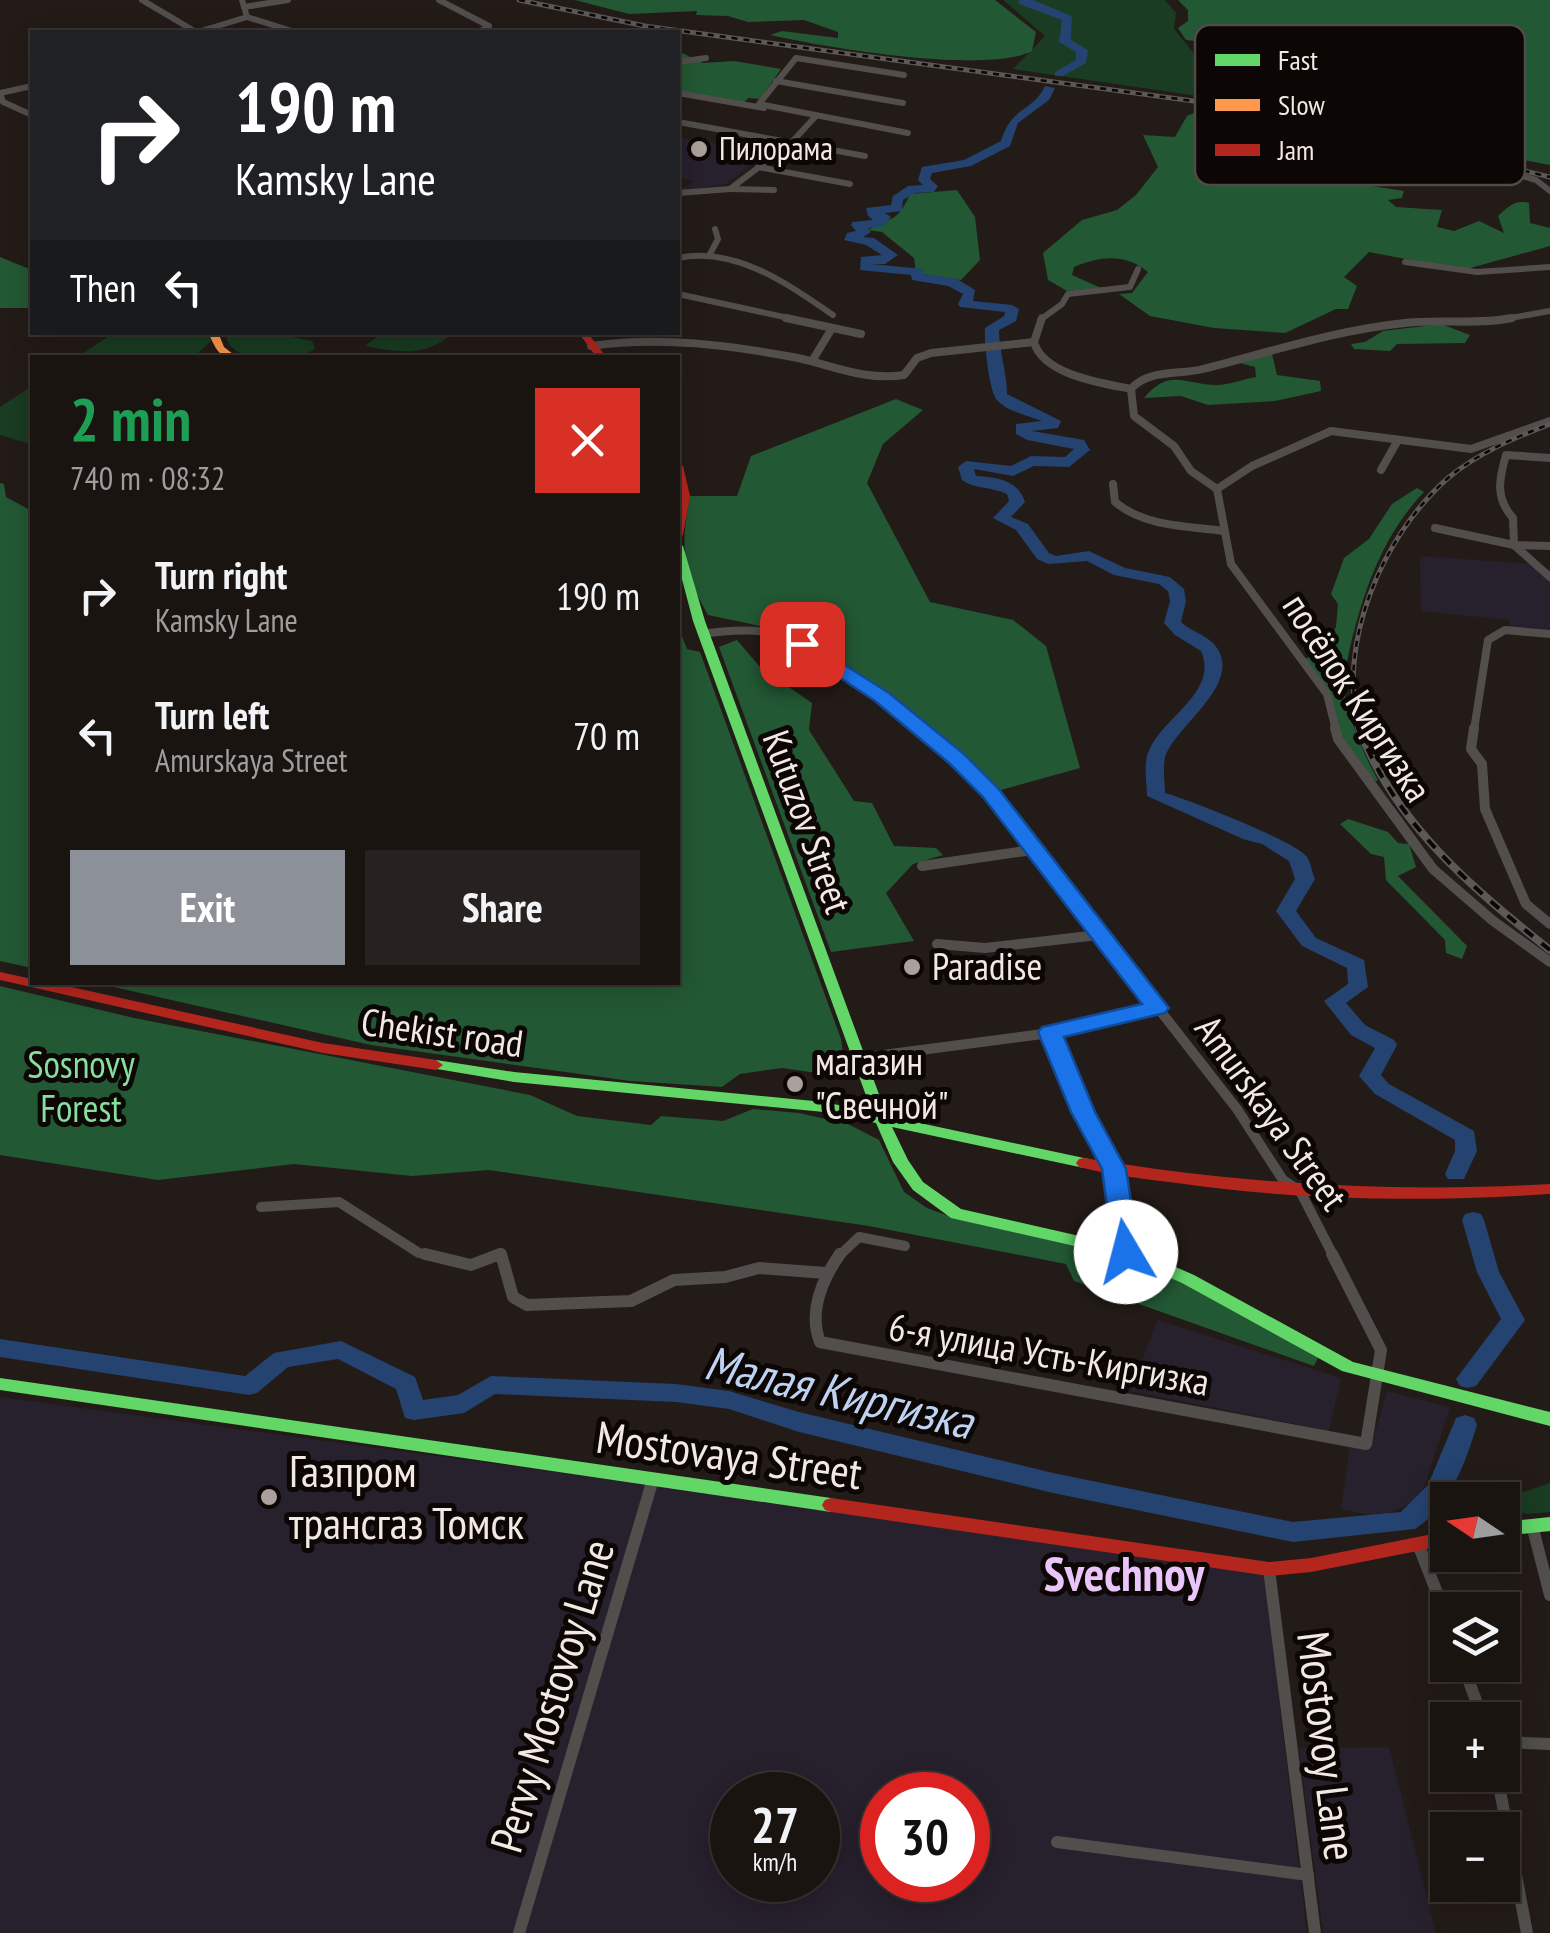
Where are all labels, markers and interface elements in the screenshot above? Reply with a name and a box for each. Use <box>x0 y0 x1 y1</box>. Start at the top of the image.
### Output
legend <box>1195 25 1525 185</box>
text: Fast <box>1278 41 1318 78</box>
text: 190 m <box>235 61 396 151</box>
icon: right <box>70 70 200 200</box>
text: Slow <box>1278 86 1325 123</box>
place label: Пилорама <box>719 127 833 169</box>
text: Jam <box>1277 131 1314 168</box>
marker: Пилорама <box>688 138 710 160</box>
text: Kamsky Lane <box>235 149 436 207</box>
icon: left <box>156 260 211 315</box>
text: Then <box>70 263 136 312</box>
text: 2 min <box>70 380 191 458</box>
button: close <box>535 388 640 493</box>
text: 740 m · 08:32 <box>70 457 225 499</box>
text: Turn right <box>155 550 287 599</box>
icon: right <box>70 568 125 623</box>
text: 190 m <box>556 571 640 620</box>
street label: посёлок Киргизка <box>1273 584 1444 811</box>
text: Kamsky Lane <box>155 599 298 641</box>
pin <box>760 602 845 687</box>
icon: arrive <box>775 617 830 672</box>
text: Turn left <box>155 690 269 739</box>
icon: left <box>70 708 125 763</box>
text: 70 m <box>573 711 640 760</box>
street label: Kutuzov Street <box>753 723 864 920</box>
text: Amurskaya Street <box>155 739 348 781</box>
button: Exit <box>70 850 345 965</box>
button: Share <box>365 850 640 965</box>
place label: Paradise <box>932 941 1042 990</box>
marker: Paradise <box>901 956 923 978</box>
street label: Chekist road <box>358 996 526 1067</box>
street label: Amurskaya Street <box>1185 1005 1360 1219</box>
place label: магазин "Свечной" <box>815 1036 949 1129</box>
park label: Sosnovy Forest <box>27 1039 136 1132</box>
marker: магазин "Свечной" <box>784 1073 806 1095</box>
position arrow <box>1074 1200 1178 1304</box>
street label: 6-я улица Усть-Киргизка <box>885 1301 1213 1406</box>
water label: Малая Киргизка <box>699 1330 982 1453</box>
street label: Mostovaya Street <box>593 1407 866 1501</box>
place label: Газпром трансгаз Томск <box>289 1441 524 1551</box>
north arrow <box>1430 1482 1520 1572</box>
map controls <box>1430 1482 1520 1902</box>
marker: Газпром трансгаз Томск <box>258 1486 280 1508</box>
street label: Pervy Mostovoy Lane <box>476 1533 626 1859</box>
district label: Svechnoy <box>1044 1542 1205 1604</box>
button: layers <box>1430 1592 1520 1682</box>
street label: Mostovoy Lane <box>1285 1628 1371 1864</box>
button: + <box>1430 1702 1520 1792</box>
speed limit sign: 30 <box>860 1772 990 1902</box>
text: 27 <box>751 1792 799 1857</box>
button: − <box>1430 1812 1520 1902</box>
text: km/h <box>753 1846 797 1878</box>

